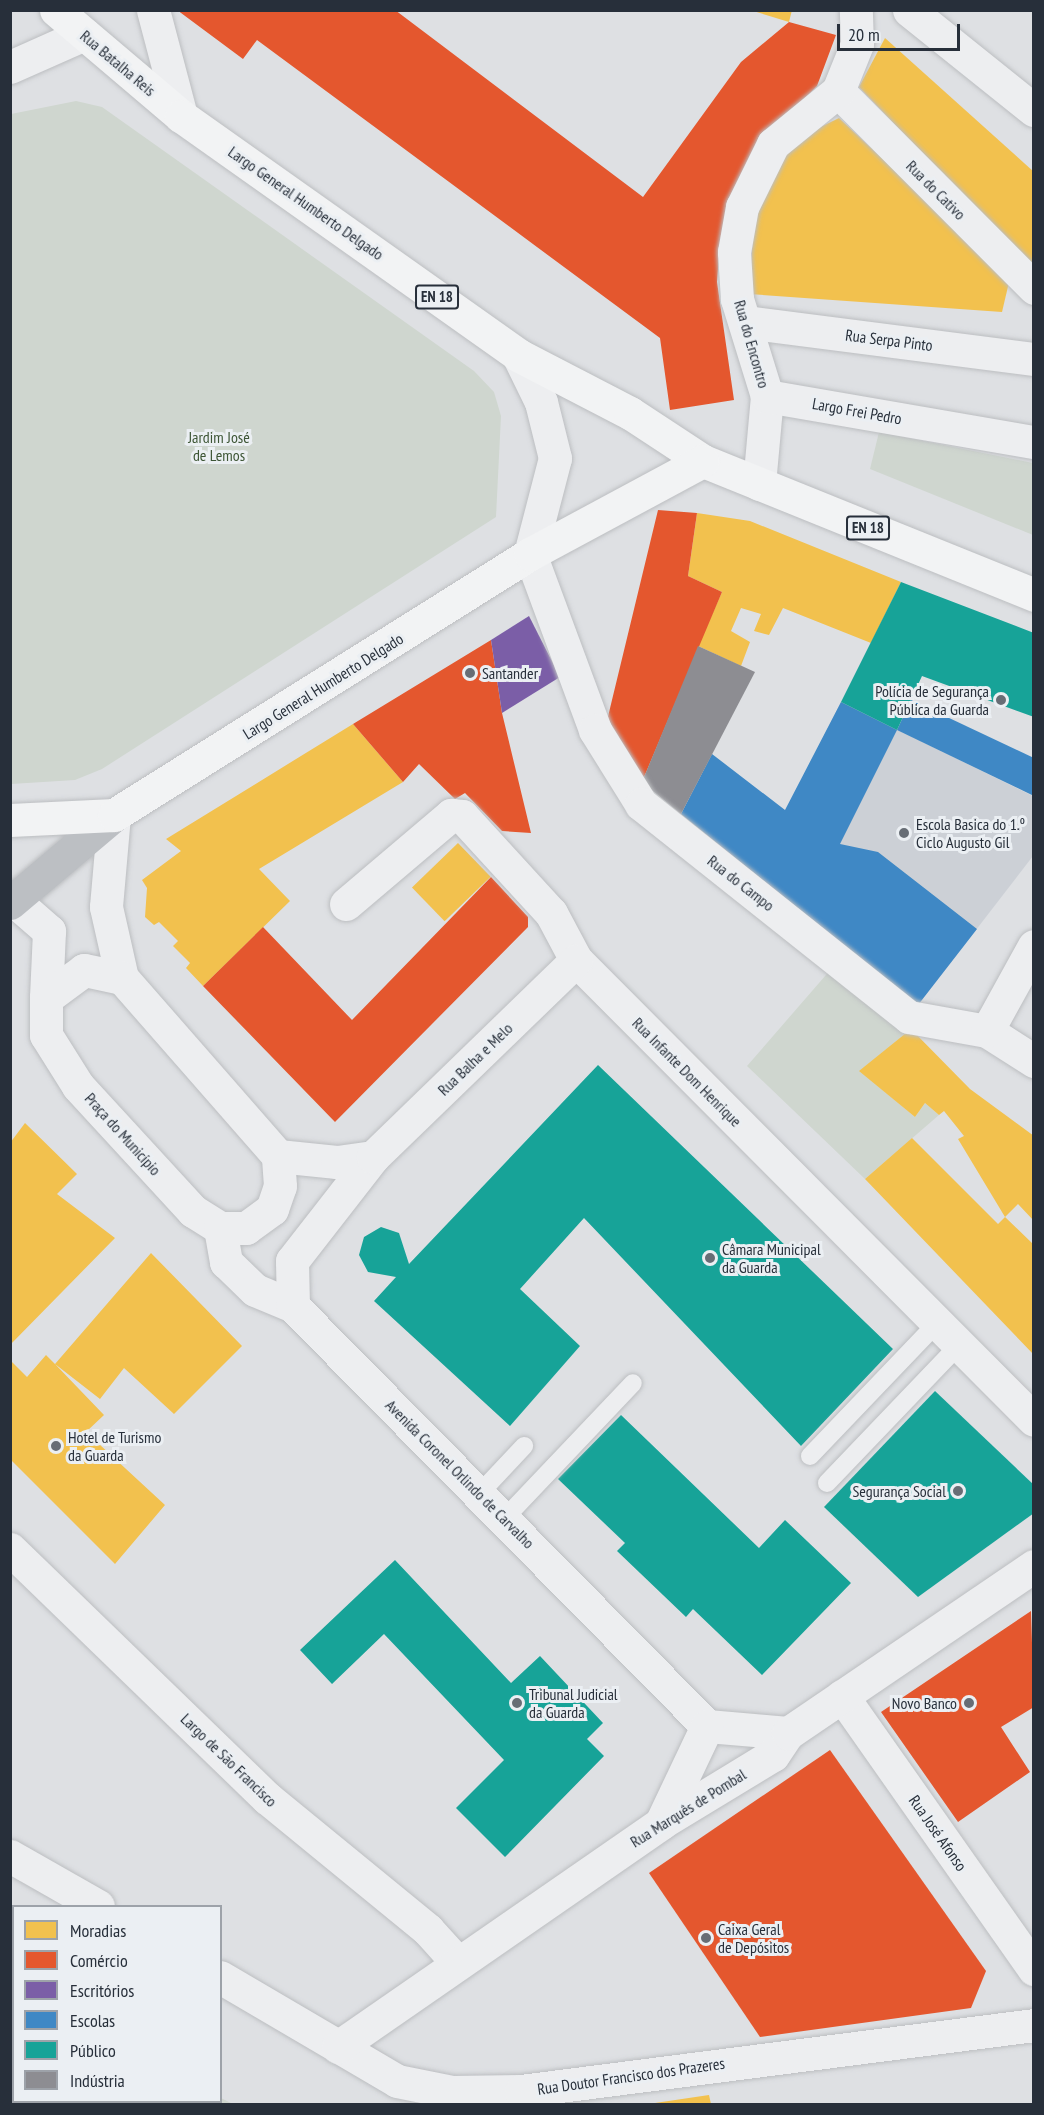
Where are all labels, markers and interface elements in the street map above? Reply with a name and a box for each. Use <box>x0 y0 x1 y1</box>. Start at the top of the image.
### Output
scale bar <box>840 12 963 50</box>
text: 20 m <box>848 23 880 46</box>
street label: Rua Batalha Reis <box>76 26 160 100</box>
street label: Largo General Humberto Delgado <box>225 142 387 264</box>
street label: Rua do Cativo <box>902 156 970 224</box>
road number: EN 18 <box>414 285 460 309</box>
street label: Rua do Encontro <box>730 298 774 390</box>
street label: Rua Serpa Pinto <box>844 325 934 355</box>
street label: Largo Frei Pedro <box>811 394 903 428</box>
park label: Jardim José de Lemos <box>188 427 250 465</box>
road number: EN 18 <box>846 516 890 540</box>
street label: Largo General Humberto Delgado <box>239 629 407 743</box>
place label: Santander <box>482 663 538 683</box>
marker: Santander <box>463 666 477 680</box>
place label: Polícia de Segurança Pública da Guarda <box>875 681 989 719</box>
marker: Polícia de Segurança Pública da Guarda <box>994 693 1008 707</box>
place label: Escola Basica do 1.º Ciclo Augusto Gil <box>916 814 1025 852</box>
marker: Escola Basica do 1.º Ciclo Augusto Gil <box>897 826 911 840</box>
street label: Rua do Campo <box>704 851 778 915</box>
street label: Rua Infante Dom Henrique <box>628 1013 746 1131</box>
street label: Rua Balha e Melo <box>434 1019 516 1099</box>
street label: Praça do Município <box>81 1089 165 1179</box>
place label: Câmara Municipal da Guarda <box>722 1239 821 1277</box>
marker: Câmara Municipal da Guarda <box>703 1251 717 1265</box>
street label: Avenida Coronel Orlindo de Carvalho <box>382 1396 538 1552</box>
place label: Hotel de Turismo da Guarda <box>68 1427 162 1465</box>
marker: Hotel de Turismo da Guarda <box>49 1439 63 1453</box>
place label: Segurança Social <box>852 1481 946 1501</box>
marker: Segurança Social <box>951 1484 965 1498</box>
place label: Tribunal Judicial da Guarda <box>529 1684 618 1722</box>
place label: Novo Banco <box>892 1693 957 1713</box>
marker: Tribunal Judicial da Guarda <box>510 1696 524 1710</box>
marker: Novo Banco <box>962 1696 976 1710</box>
street label: Largo de São Francisco <box>177 1709 281 1811</box>
street label: Rua Marquês de Pombal <box>627 1765 749 1851</box>
street label: Rua José Afonso <box>905 1791 971 1875</box>
legend <box>12 1905 222 2103</box>
text: Moradias <box>70 1919 126 1942</box>
place label: Caixa Geral de Depósitos <box>718 1919 789 1957</box>
marker: Caixa Geral de Depósitos <box>699 1931 713 1945</box>
text: Comércio <box>70 1949 128 1972</box>
text: Escritórios <box>70 1979 134 2002</box>
text: Escolas <box>70 2009 115 2032</box>
text: Público <box>70 2039 116 2062</box>
street label: Rua Doutor Francisco dos Prazeres <box>536 2053 726 2099</box>
text: Indústria <box>70 2069 125 2092</box>

